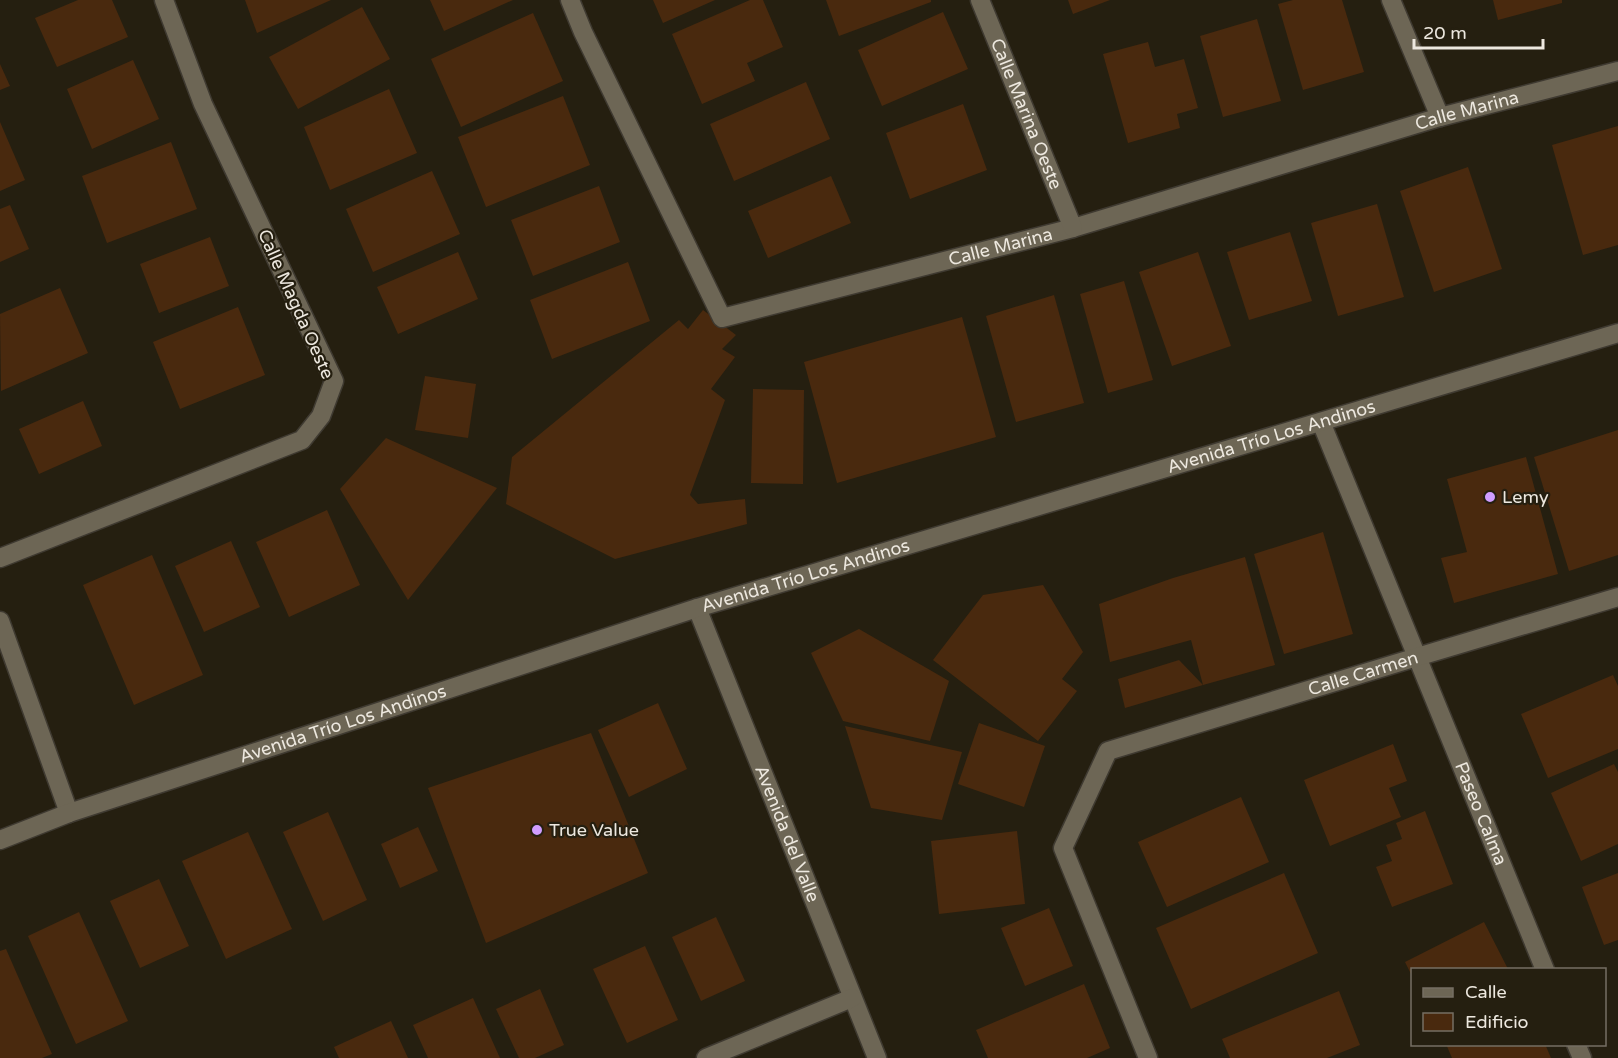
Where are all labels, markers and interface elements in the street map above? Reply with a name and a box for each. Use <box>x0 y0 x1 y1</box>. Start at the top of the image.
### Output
scale bar <box>1414 12 1543 50</box>
text: 20 m <box>1423 22 1467 44</box>
street label: Calle Marina Oeste <box>986 35 1067 193</box>
street label: Calle Marina <box>1412 86 1521 135</box>
street label: Calle Marina <box>946 223 1055 270</box>
street label: Calle Magda Oeste <box>253 226 339 382</box>
street label: Avenida Trío Los Andinos <box>1164 395 1378 478</box>
place label: Lemy <box>1502 486 1549 508</box>
marker: Lemy <box>1483 490 1497 504</box>
street label: Avenida Trío Los Andinos <box>699 534 912 617</box>
street label: Calle Carmen <box>1305 646 1421 701</box>
street label: Avenida Trío Los Andinos <box>236 680 449 768</box>
street label: Paseo Calma <box>1450 758 1512 869</box>
street label: Avenida del Valle <box>750 762 824 905</box>
place label: True Value <box>549 819 639 841</box>
marker: True Value <box>530 823 544 837</box>
legend <box>1411 968 1606 1046</box>
text: Calle <box>1465 981 1507 1003</box>
text: Edificio <box>1465 1011 1529 1033</box>

